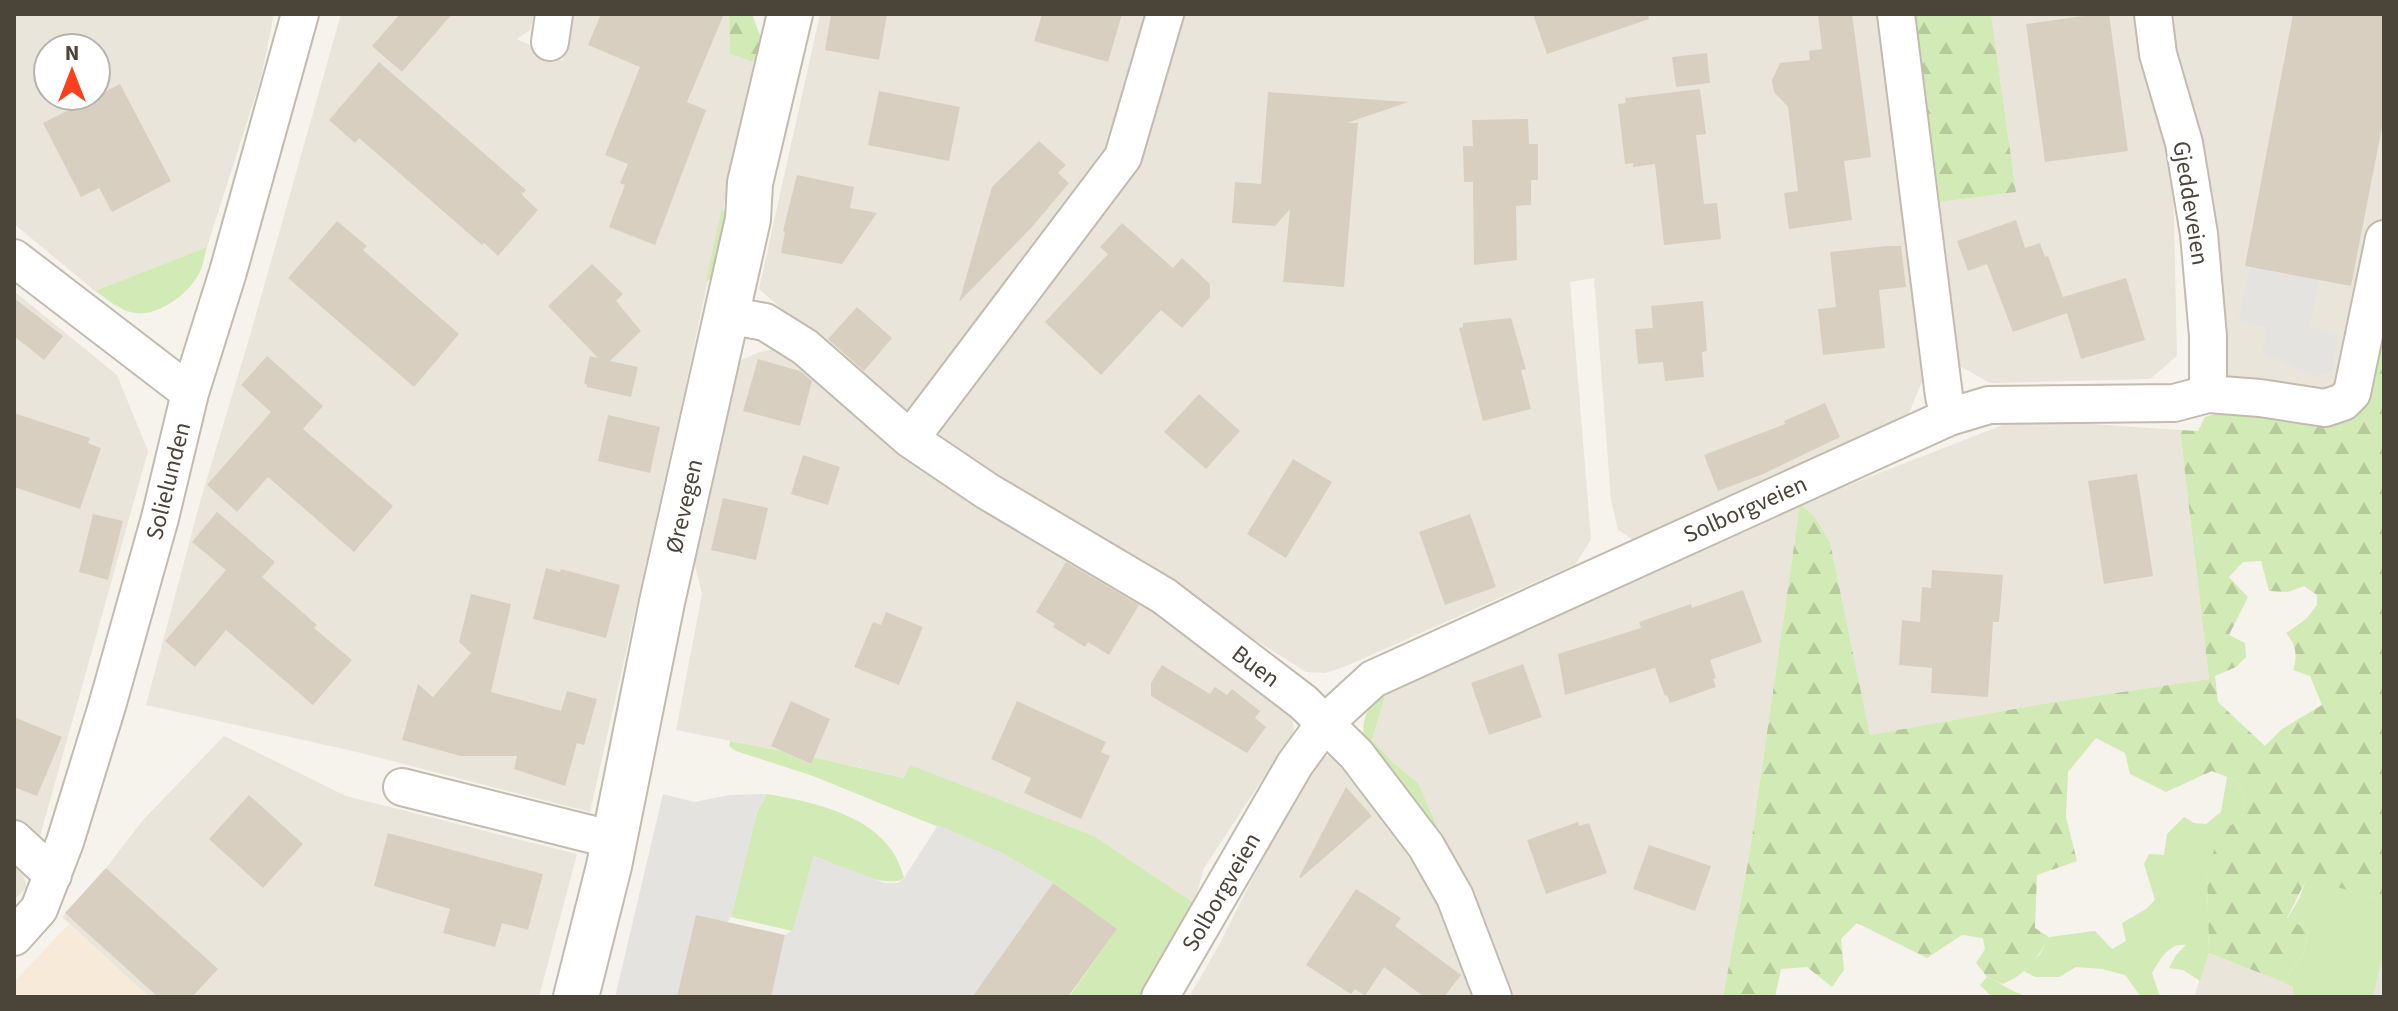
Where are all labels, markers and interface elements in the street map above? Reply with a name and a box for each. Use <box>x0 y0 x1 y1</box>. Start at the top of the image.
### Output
north arrow <box>32 32 112 112</box>
text: N <box>65 37 79 69</box>
street label: Gjeddeveien <box>2163 138 2218 268</box>
street label: Solielunden <box>137 418 200 544</box>
street label: Ørevegen <box>657 456 712 557</box>
street label: Solborgveien <box>1678 467 1813 552</box>
street label: Buen <box>1224 637 1287 696</box>
street label: Solborgveien <box>1173 826 1270 958</box>

